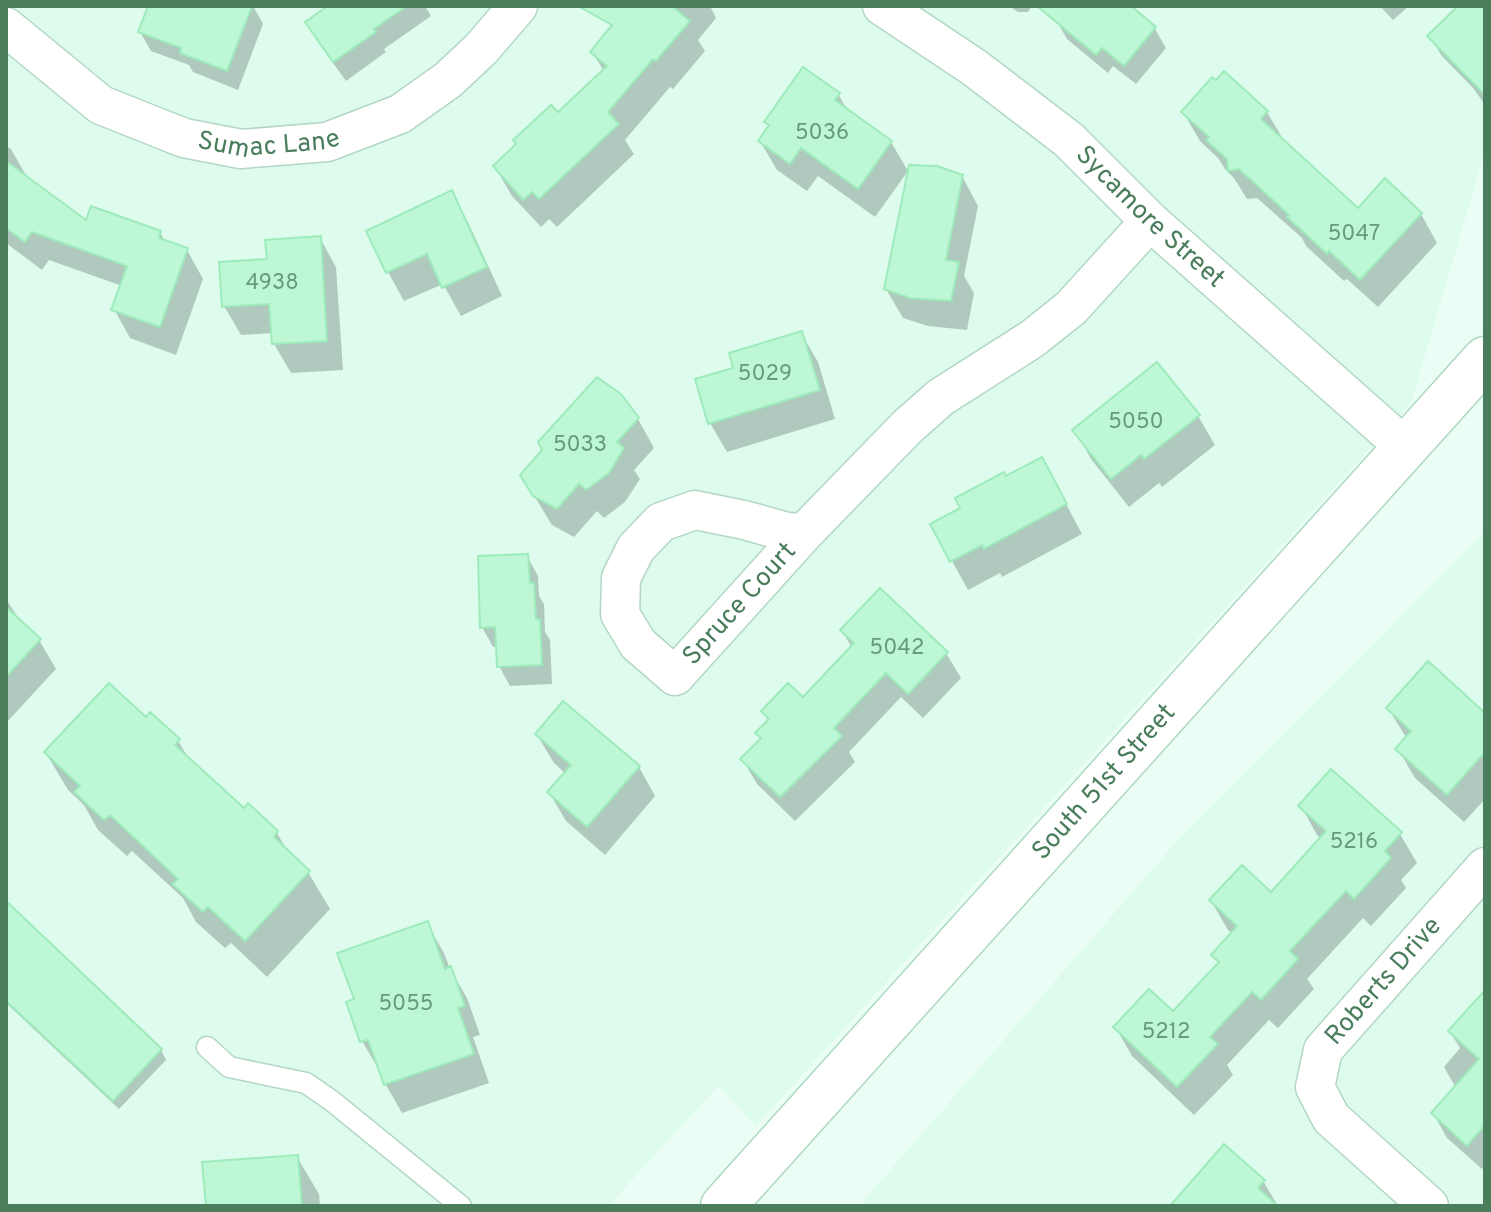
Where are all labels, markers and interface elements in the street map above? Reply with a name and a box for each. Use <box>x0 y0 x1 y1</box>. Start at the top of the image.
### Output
house number: 5036 <box>795 120 849 147</box>
street label: Sumac Lane <box>195 122 345 167</box>
street label: Sycamore Street <box>1068 139 1231 296</box>
house number: 5047 <box>1328 221 1380 248</box>
house number: 4938 <box>245 270 299 297</box>
house number: 5029 <box>738 361 792 388</box>
house number: 5050 <box>1108 409 1164 436</box>
house number: 5033 <box>553 432 607 459</box>
street label: Spruce Court <box>676 536 804 673</box>
house number: 5042 <box>870 635 924 662</box>
street label: South 51st Street <box>1025 697 1183 867</box>
house number: 5216 <box>1330 829 1378 856</box>
street label: Roberts Drive <box>1318 910 1449 1052</box>
house number: 5055 <box>378 991 434 1018</box>
house number: 5212 <box>1142 1019 1190 1046</box>

